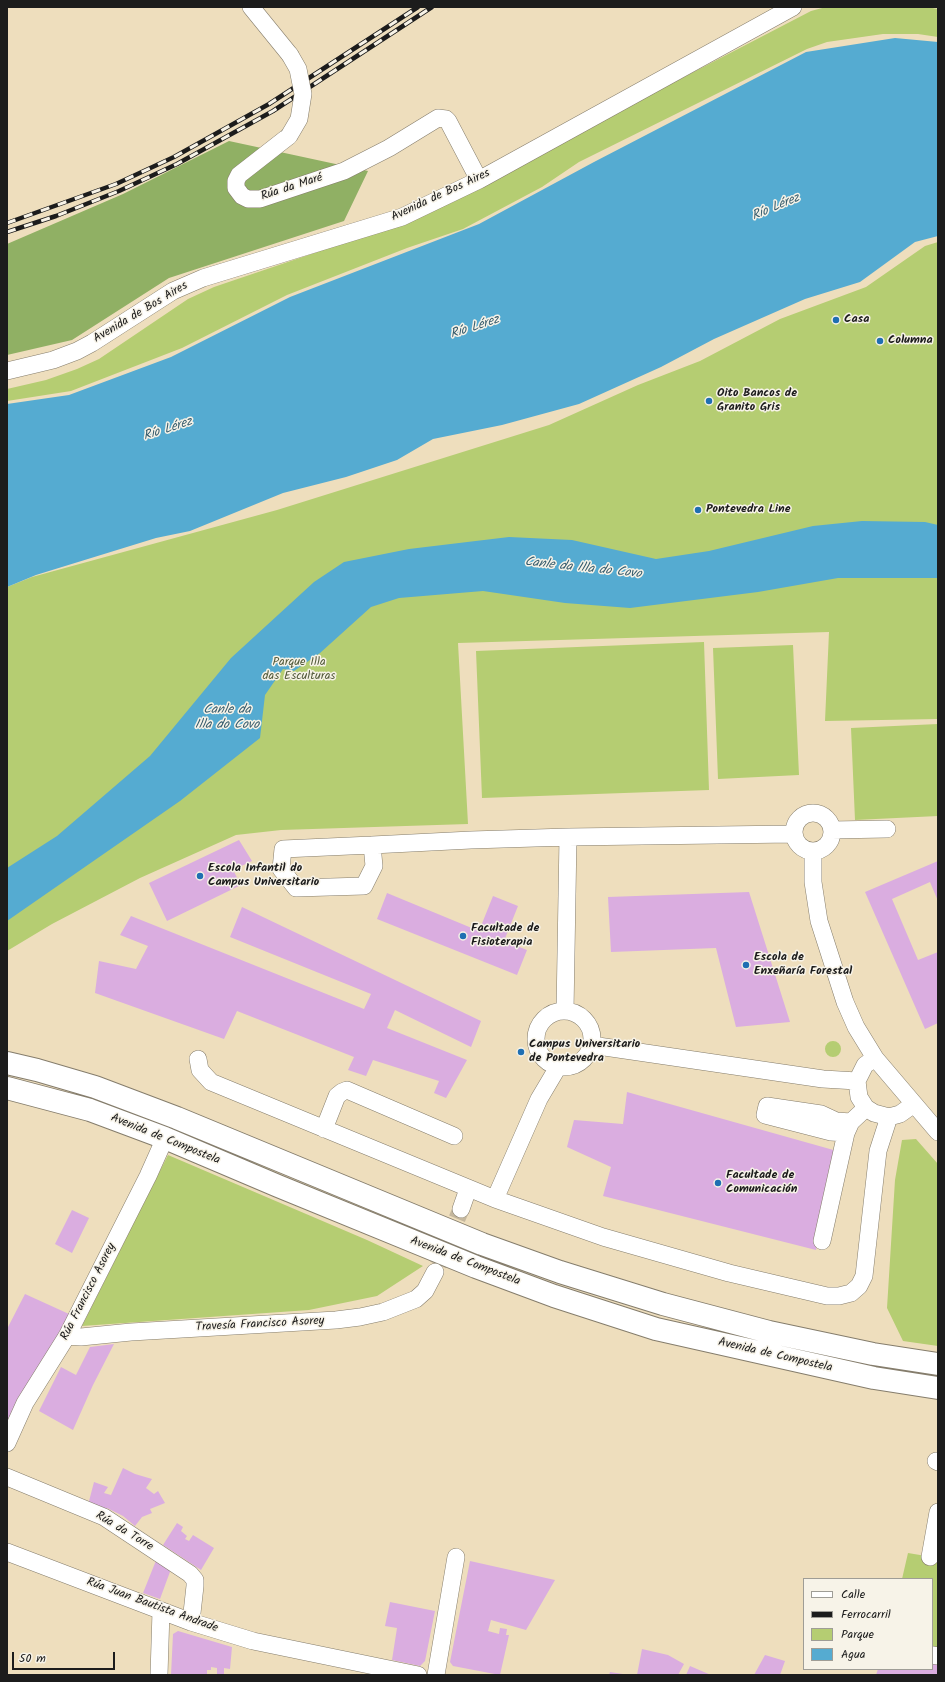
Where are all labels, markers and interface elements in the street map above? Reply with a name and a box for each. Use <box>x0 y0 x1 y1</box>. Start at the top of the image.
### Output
street label: Avenida de Bos Aires <box>389 167 493 225</box>
street label: Rúa da Maré <box>259 171 325 205</box>
water label: Río Lérez <box>750 191 802 225</box>
street label: Avenida de Bos Aires <box>91 279 191 347</box>
water label: Río Lérez <box>449 313 501 343</box>
place label: Casa <box>844 313 869 327</box>
marker: Casa <box>831 315 841 325</box>
place label: Columna <box>888 334 932 348</box>
marker: Columna <box>875 336 885 346</box>
place label: Oito Bancos de Granito Gris <box>717 387 797 415</box>
marker: Oito Bancos de Granito Gris <box>704 396 714 406</box>
water label: Río Lérez <box>142 415 194 445</box>
place label: Pontevedra Line <box>706 503 791 517</box>
marker: Pontevedra Line <box>693 505 703 515</box>
water label: Canle da Illa do Covo <box>524 555 642 583</box>
park label: Parque Illa das Esculturas <box>263 656 335 684</box>
water label: Canle da Illa do Covo <box>195 703 259 734</box>
place label: Escola Infantil do Campus Universitario <box>208 862 319 890</box>
marker: Escola Infantil do Campus Universitario <box>195 871 205 881</box>
place label: Facultade de Fisioterapia <box>471 922 539 950</box>
marker: Facultade de Fisioterapia <box>458 931 468 941</box>
place label: Escola de Enxeñaría Forestal <box>754 951 852 979</box>
marker: Escola de Enxeñaría Forestal <box>741 960 751 970</box>
place label: Campus Universitario de Pontevedra <box>529 1038 640 1066</box>
marker: Campus Universitario de Pontevedra <box>516 1047 526 1057</box>
street label: Avenida de Compostela <box>108 1111 222 1169</box>
place label: Facultade de Comunicación <box>726 1169 797 1197</box>
marker: Facultade de Comunicación <box>713 1178 723 1188</box>
street label: Avenida de Compostela <box>408 1234 522 1290</box>
street label: Rúa Francisco Asorey <box>58 1241 120 1343</box>
street label: Travesía Francisco Asorey <box>195 1314 325 1336</box>
street label: Avenida de Compostela <box>717 1336 833 1376</box>
street label: Rúa da Torre <box>93 1509 155 1555</box>
street label: Rúa Juan Bautista Andrade <box>84 1575 220 1637</box>
legend <box>803 1578 933 1670</box>
text: Calle <box>841 1585 865 1604</box>
text: Ferrocarril <box>841 1605 891 1624</box>
text: Parque <box>841 1625 874 1644</box>
scale bar <box>14 1644 117 1670</box>
text: Agua <box>841 1645 865 1664</box>
text: 50 m <box>19 1649 46 1668</box>

